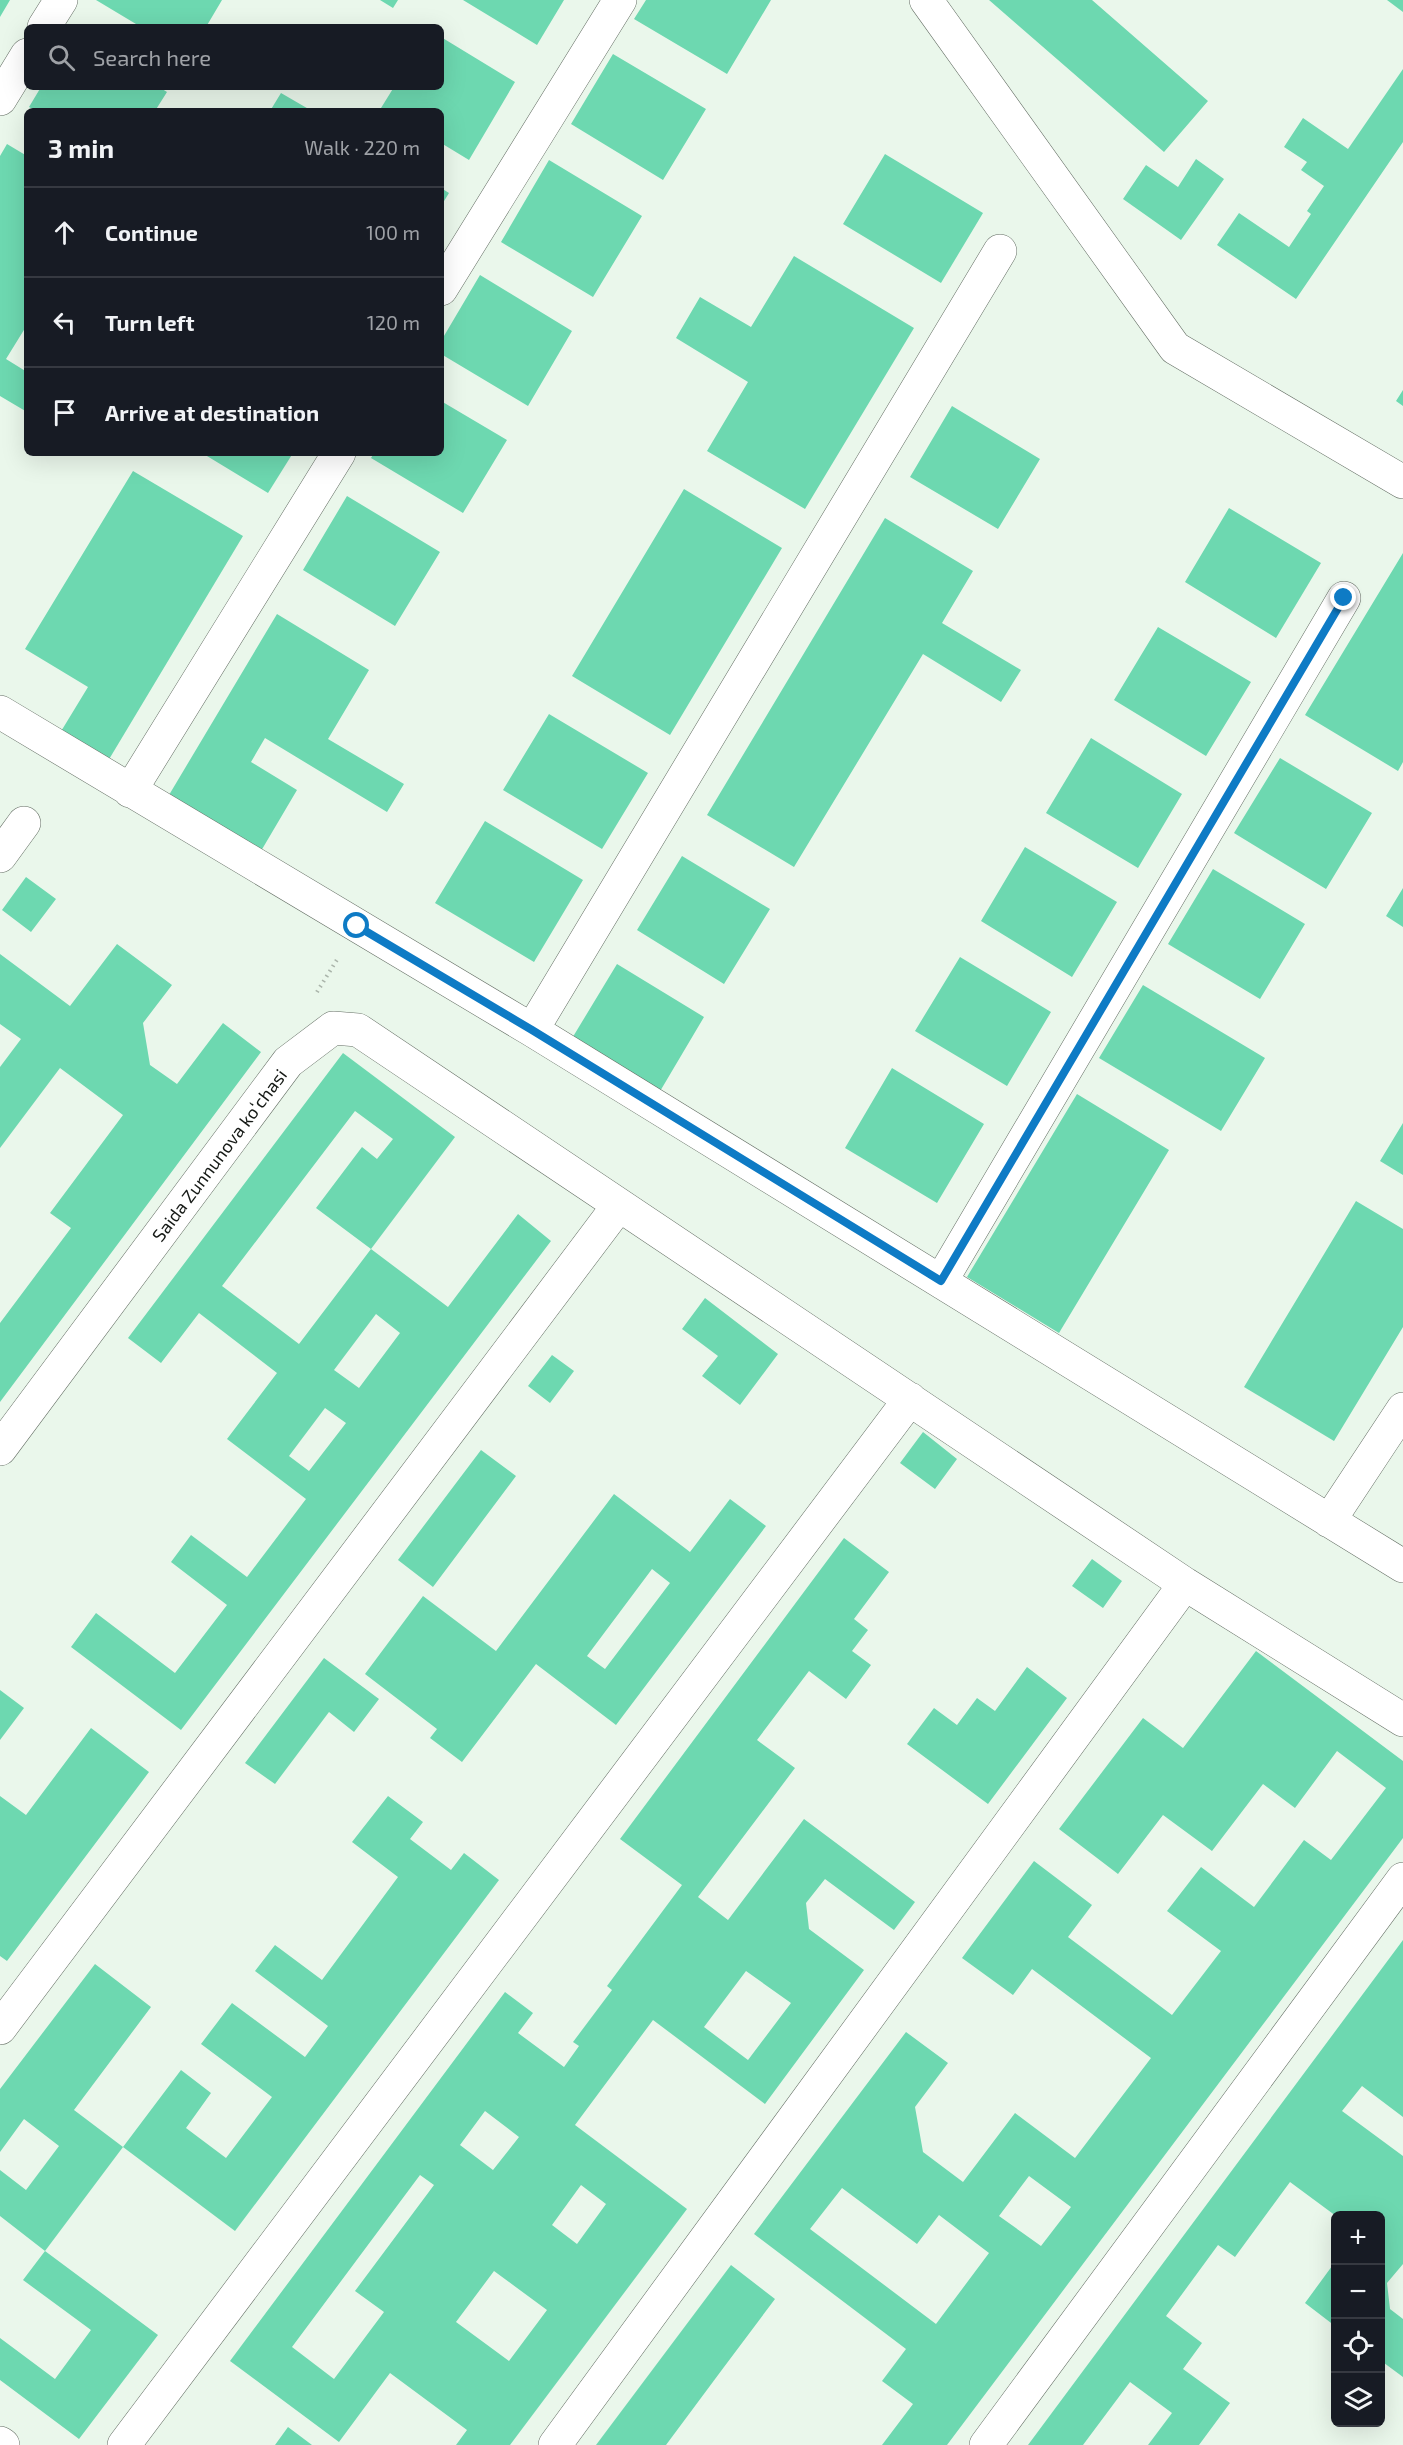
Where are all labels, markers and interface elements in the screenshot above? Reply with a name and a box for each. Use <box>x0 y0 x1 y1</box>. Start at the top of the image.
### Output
search box <box>24 24 444 90</box>
icon: search <box>45 41 78 74</box>
text: Search here <box>93 44 211 70</box>
text: 3 min <box>48 132 114 163</box>
text: Walk · 220 m <box>304 135 420 159</box>
icon: ahead <box>48 216 81 249</box>
text: Continue <box>105 219 198 245</box>
text: 100 m <box>366 220 420 244</box>
icon: left <box>48 306 81 339</box>
text: Turn left <box>105 309 194 335</box>
text: 120 m <box>367 310 420 334</box>
icon: arrive <box>48 396 81 429</box>
text: Arrive at destination <box>105 399 319 425</box>
route end <box>1330 584 1356 610</box>
route start <box>343 912 369 938</box>
street label: Saida Zunnunova koʻchasi <box>147 1064 291 1246</box>
map controls <box>1331 2211 1385 2427</box>
button: + <box>1331 2211 1385 2265</box>
button: − <box>1331 2265 1385 2319</box>
button: locate <box>1331 2319 1385 2373</box>
button: layers <box>1331 2373 1385 2427</box>

